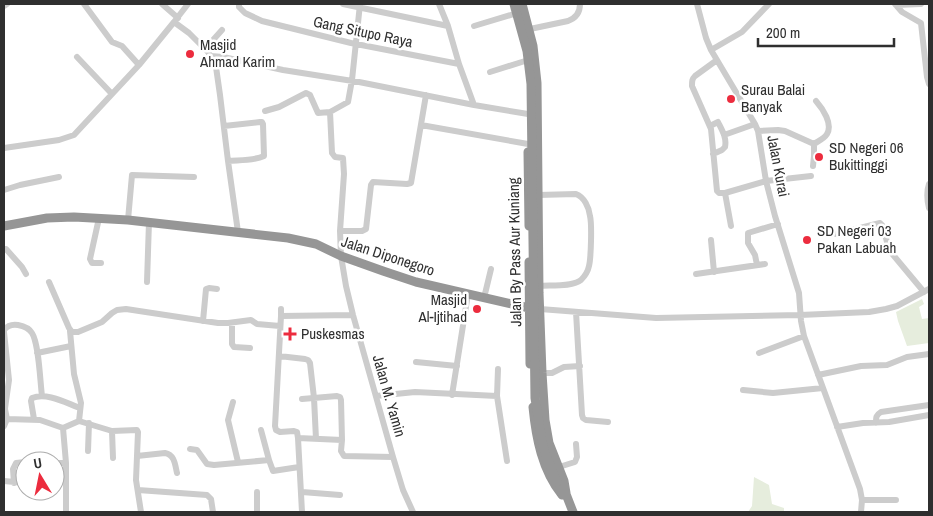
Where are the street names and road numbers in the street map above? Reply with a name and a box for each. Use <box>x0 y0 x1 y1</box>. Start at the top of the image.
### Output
street label: Gang Situpo Raya <box>311 11 415 52</box>
street label: Jalan Kurai <box>762 133 795 198</box>
street label: Jalan By Pass Aur Kuniang <box>503 177 526 327</box>
street label: Jalan Diponegoro <box>339 231 438 281</box>
street label: Jalan M. Yamin <box>368 352 411 439</box>

